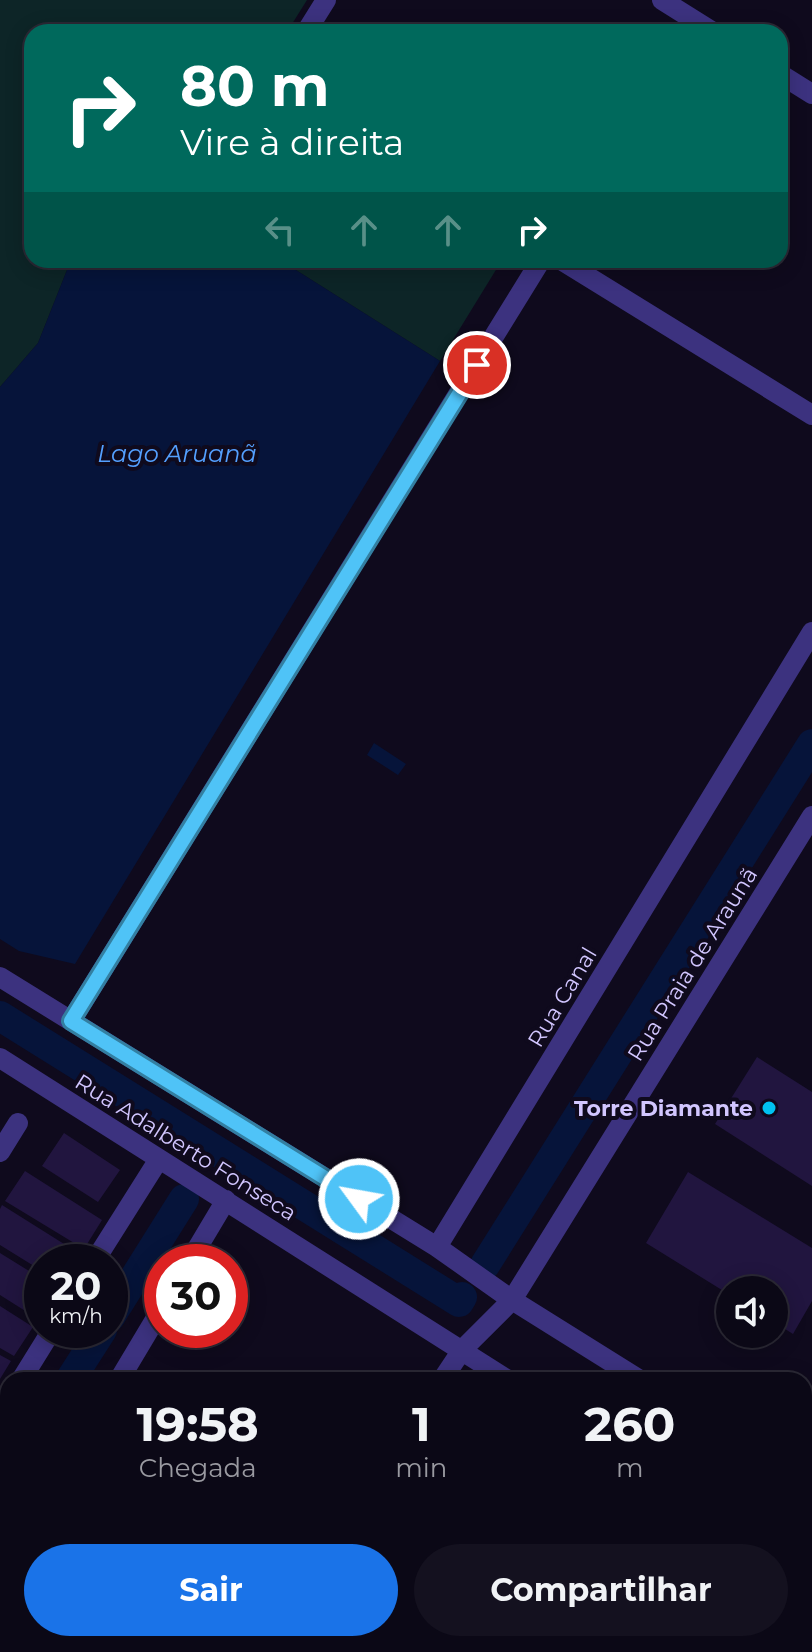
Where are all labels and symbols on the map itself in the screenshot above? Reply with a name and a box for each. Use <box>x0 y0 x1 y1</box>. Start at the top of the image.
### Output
pin <box>443 331 511 399</box>
water label: Lago Aruanã <box>97 439 257 468</box>
street label: Rua Praia de Araunã <box>622 862 763 1066</box>
street label: Rua Canal <box>522 942 603 1052</box>
street label: Rua Adalberto Fonseca <box>70 1068 301 1227</box>
place label: Torre Diamante <box>574 1095 753 1122</box>
marker: Torre Diamante <box>760 1099 778 1117</box>
position arrow <box>317 1157 401 1241</box>
speed limit sign: 30 <box>144 1244 248 1348</box>

